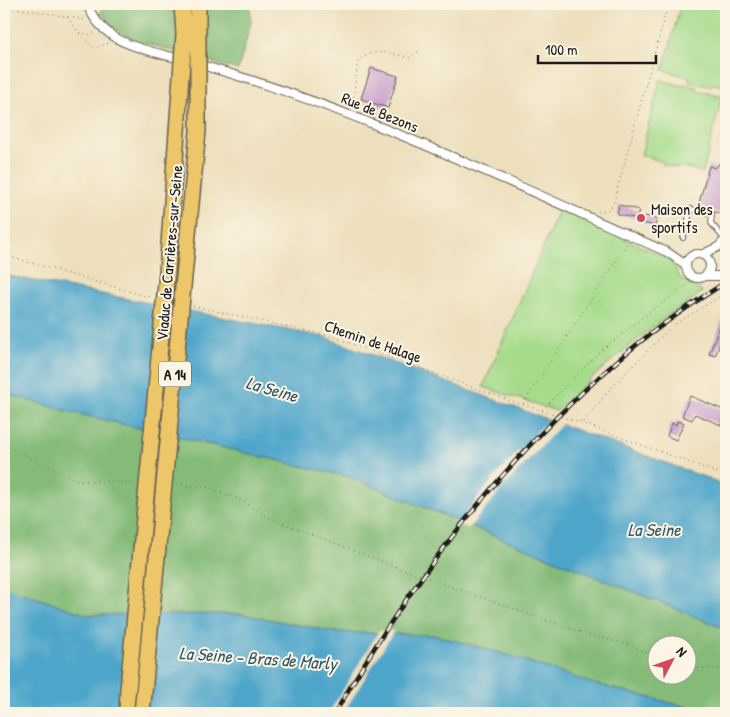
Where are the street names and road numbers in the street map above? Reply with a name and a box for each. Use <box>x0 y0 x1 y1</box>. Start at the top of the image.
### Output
street label: Rue de Bezons <box>338 87 422 137</box>
street label: Viaduc de Carrières-sur-Seine <box>150 164 188 342</box>
street label: Chemin de Halage <box>322 314 425 368</box>
road number: A 14 <box>159 362 191 386</box>

